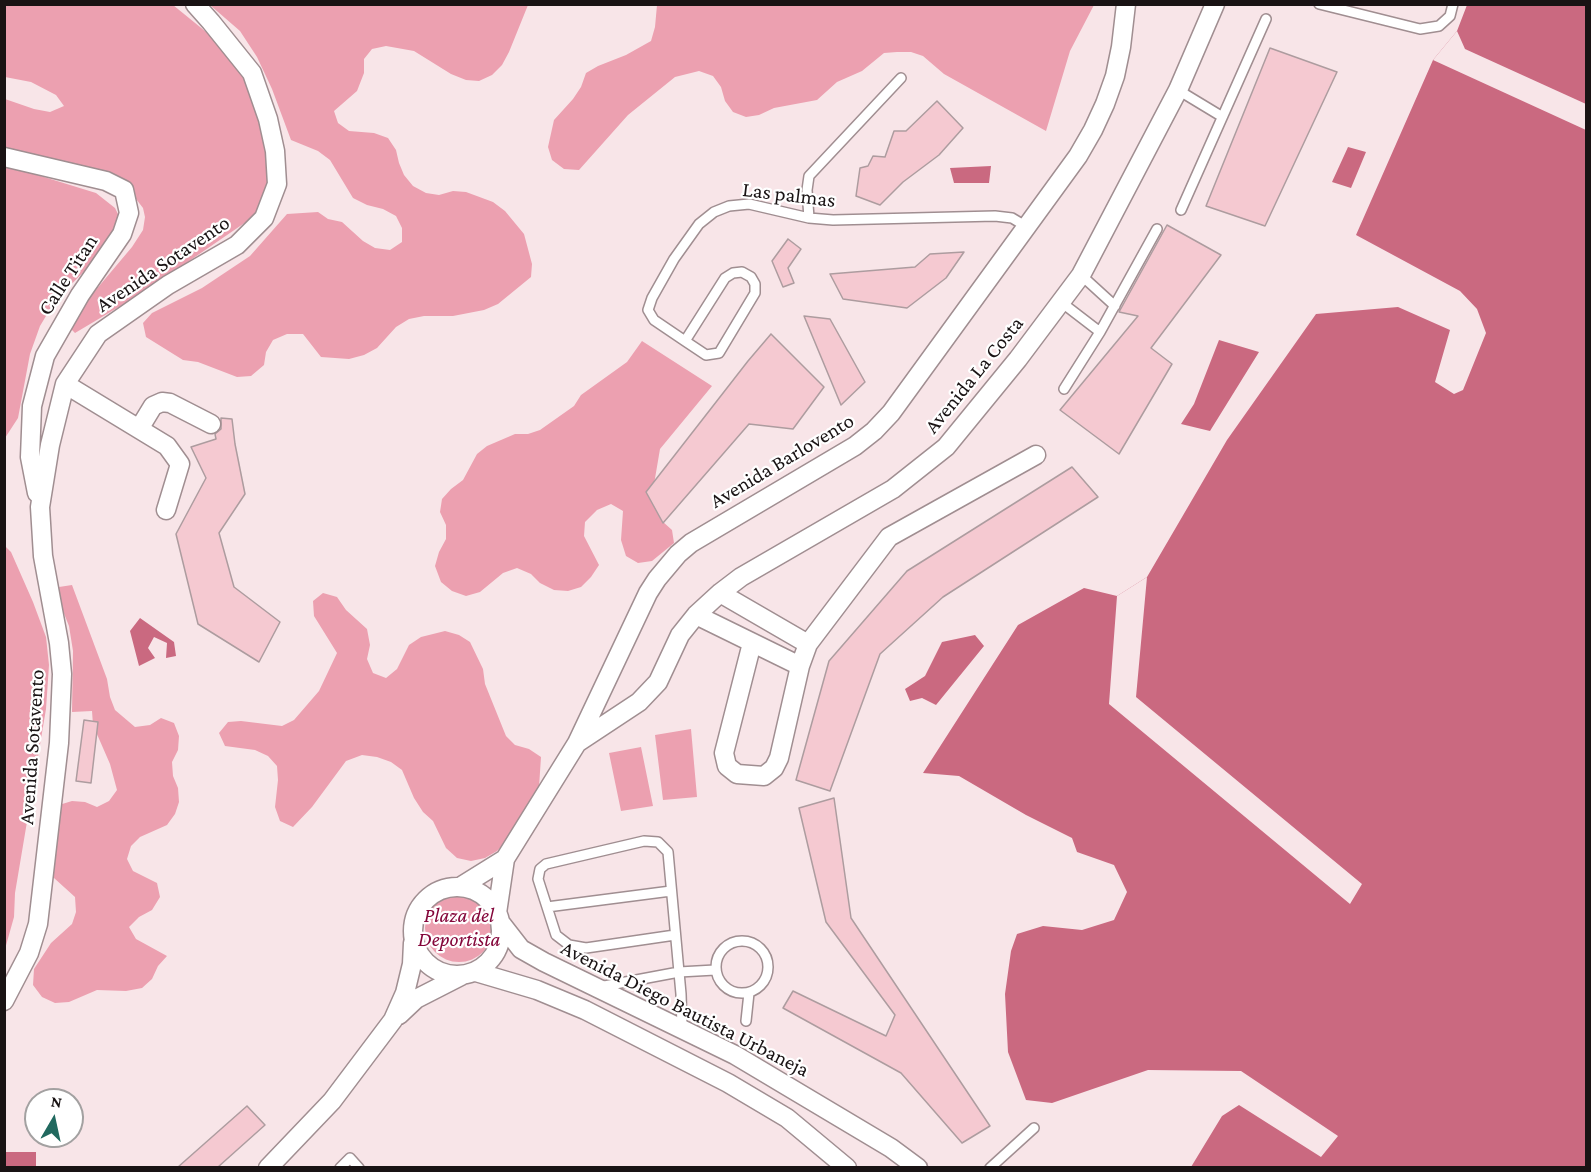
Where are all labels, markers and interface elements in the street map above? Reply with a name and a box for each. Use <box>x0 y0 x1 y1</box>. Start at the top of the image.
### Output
street label: Las palmas <box>741 177 837 213</box>
street label: Avenida Sotavento <box>91 210 235 318</box>
street label: Calle Titan <box>33 230 103 320</box>
street label: Avenida La Costa <box>919 311 1029 439</box>
street label: Avenida Barlovento <box>706 408 858 514</box>
street label: Avenida Sotavento <box>14 668 50 826</box>
park label: Plaza del Deportista <box>418 903 500 953</box>
street label: Avenida Diego Bautista Urbaneja <box>557 935 813 1083</box>
north arrow <box>24 1088 84 1148</box>
text: N <box>50 1092 63 1111</box>

